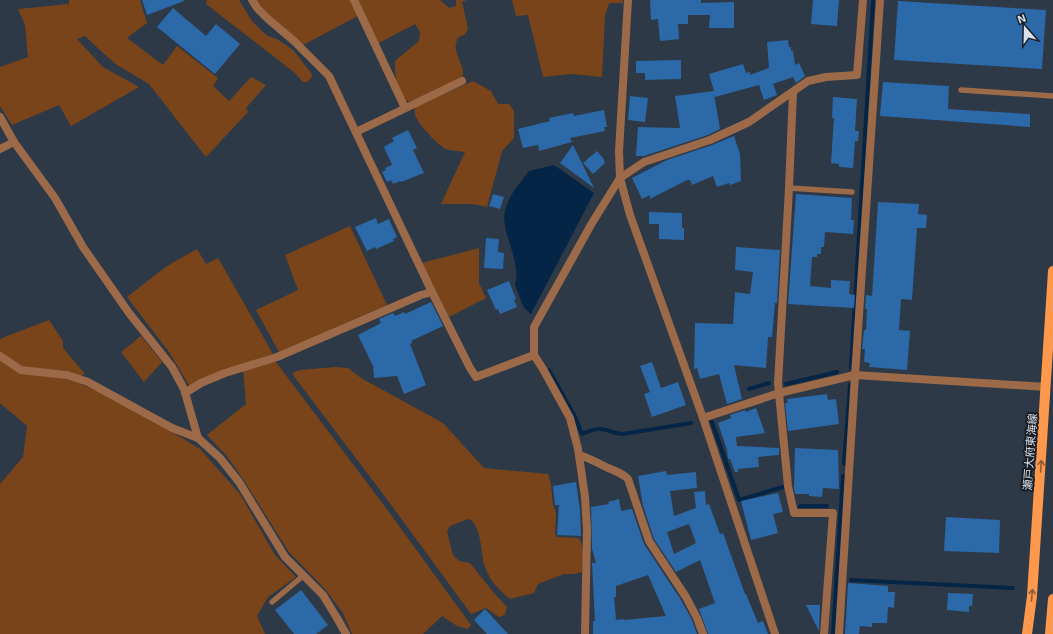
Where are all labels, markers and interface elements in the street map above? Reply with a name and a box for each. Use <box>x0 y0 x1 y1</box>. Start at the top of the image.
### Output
north arrow <box>1005 8 1045 48</box>
text: N <box>1015 11 1027 26</box>
street label: 瀬戸大府東海線 <box>1020 413 1039 491</box>
one-way arrow <box>1037 460 1044 473</box>
one-way arrow <box>1028 589 1035 602</box>

